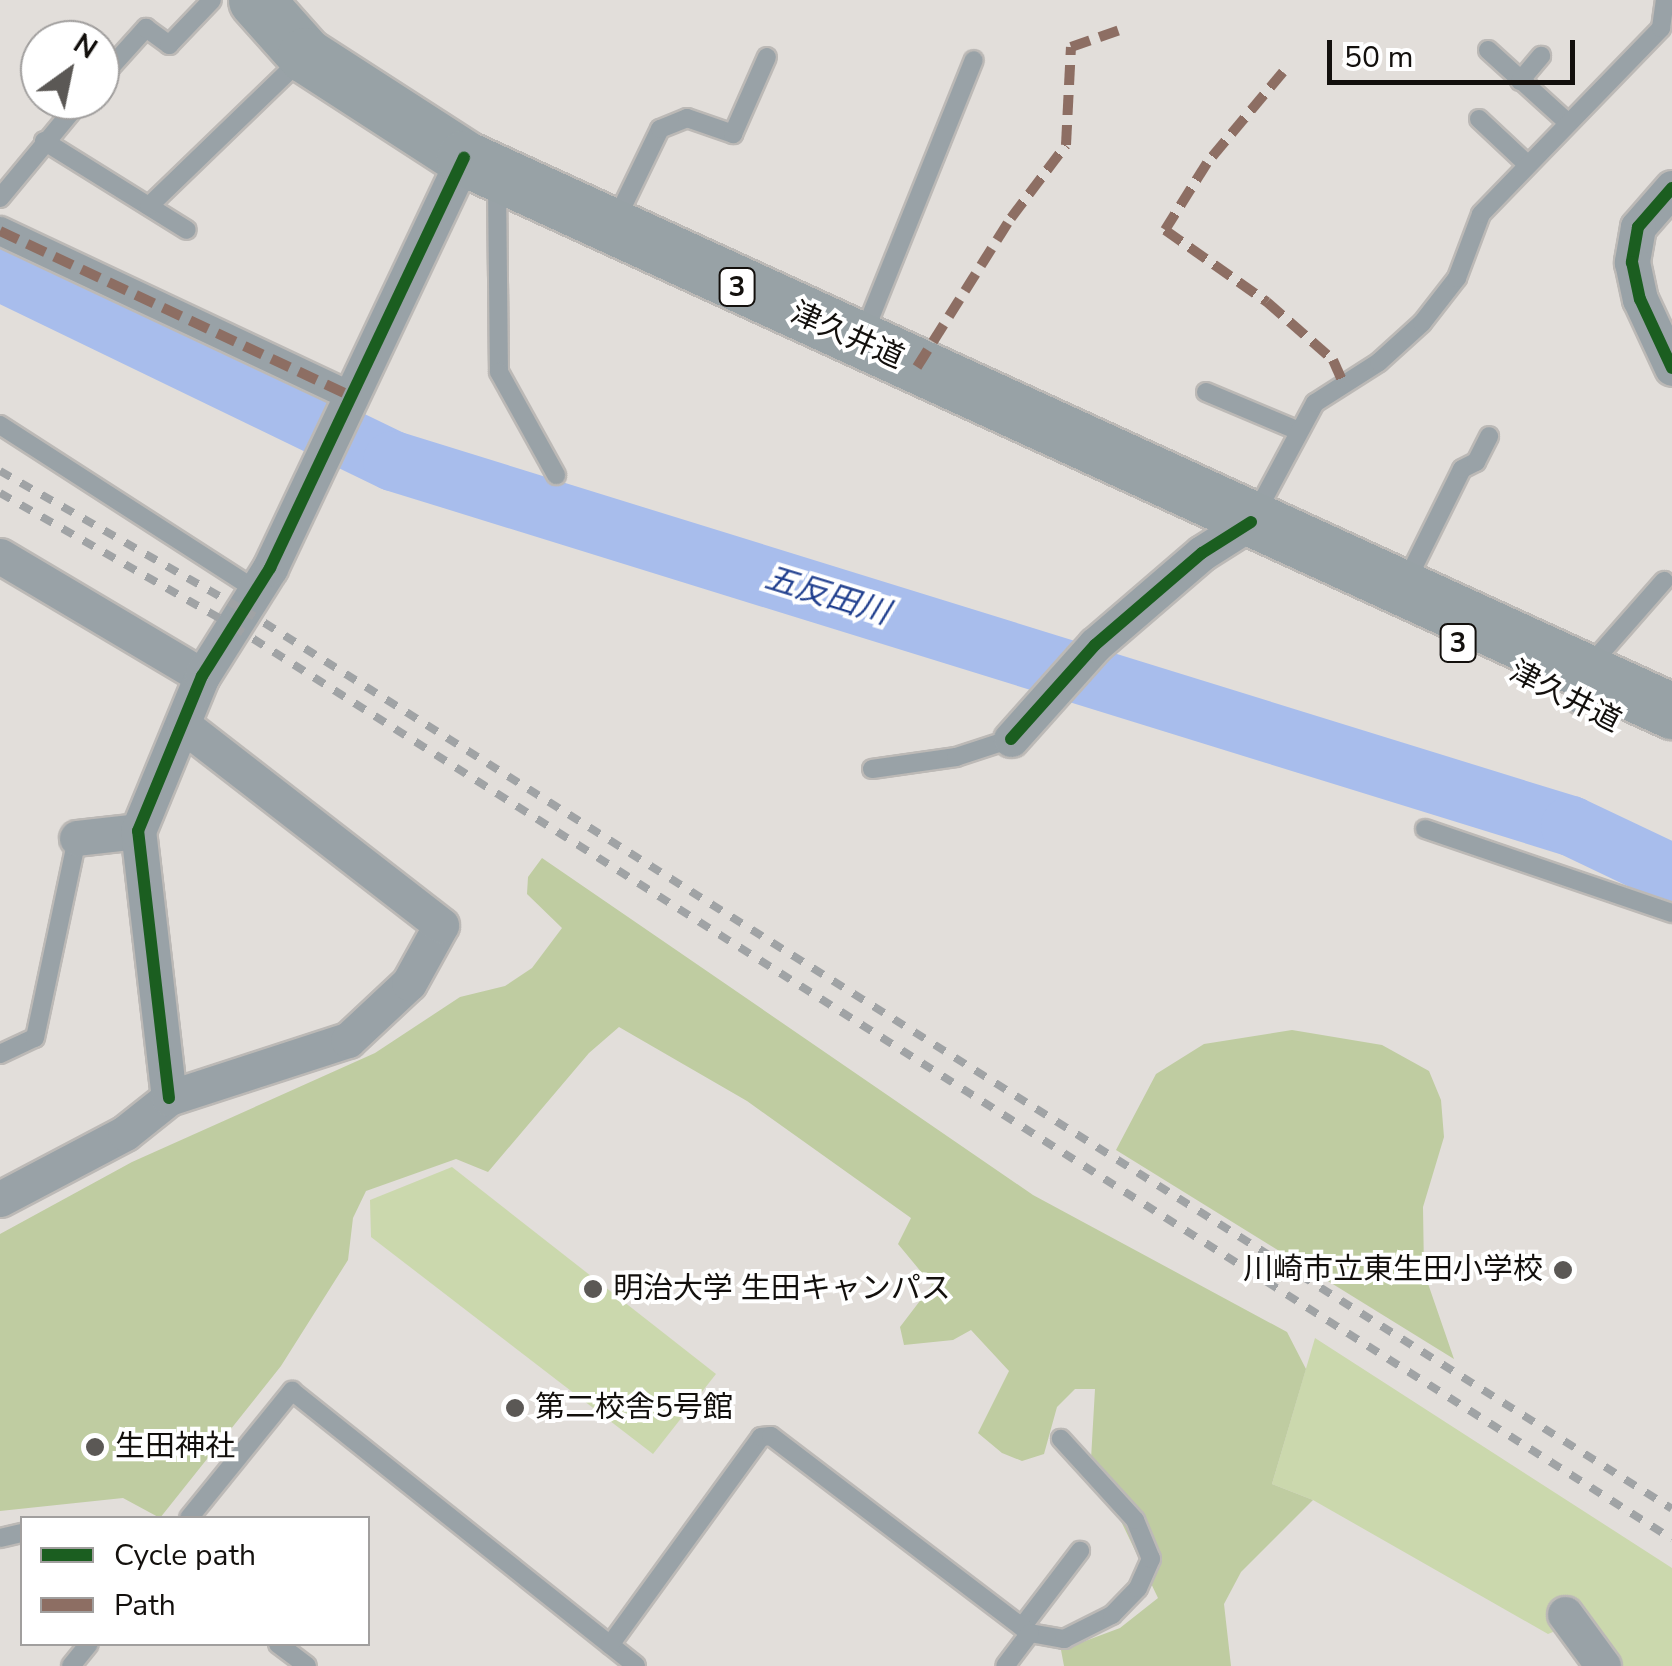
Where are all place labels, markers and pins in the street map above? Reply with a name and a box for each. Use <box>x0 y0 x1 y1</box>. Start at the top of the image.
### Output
place label: 川崎市立東生田小学校 <box>1243 1252 1543 1288</box>
marker: 川崎市立東生田小学校 <box>1552 1259 1574 1281</box>
place label: 明治大学 生田キャンパス <box>613 1271 951 1307</box>
marker: 明治大学 生田キャンパス <box>582 1278 604 1300</box>
place label: 第二校舎5号館 <box>535 1390 733 1426</box>
marker: 第二校舎5号館 <box>504 1397 526 1419</box>
place label: 生田神社 <box>115 1429 235 1465</box>
marker: 生田神社 <box>84 1436 106 1458</box>

